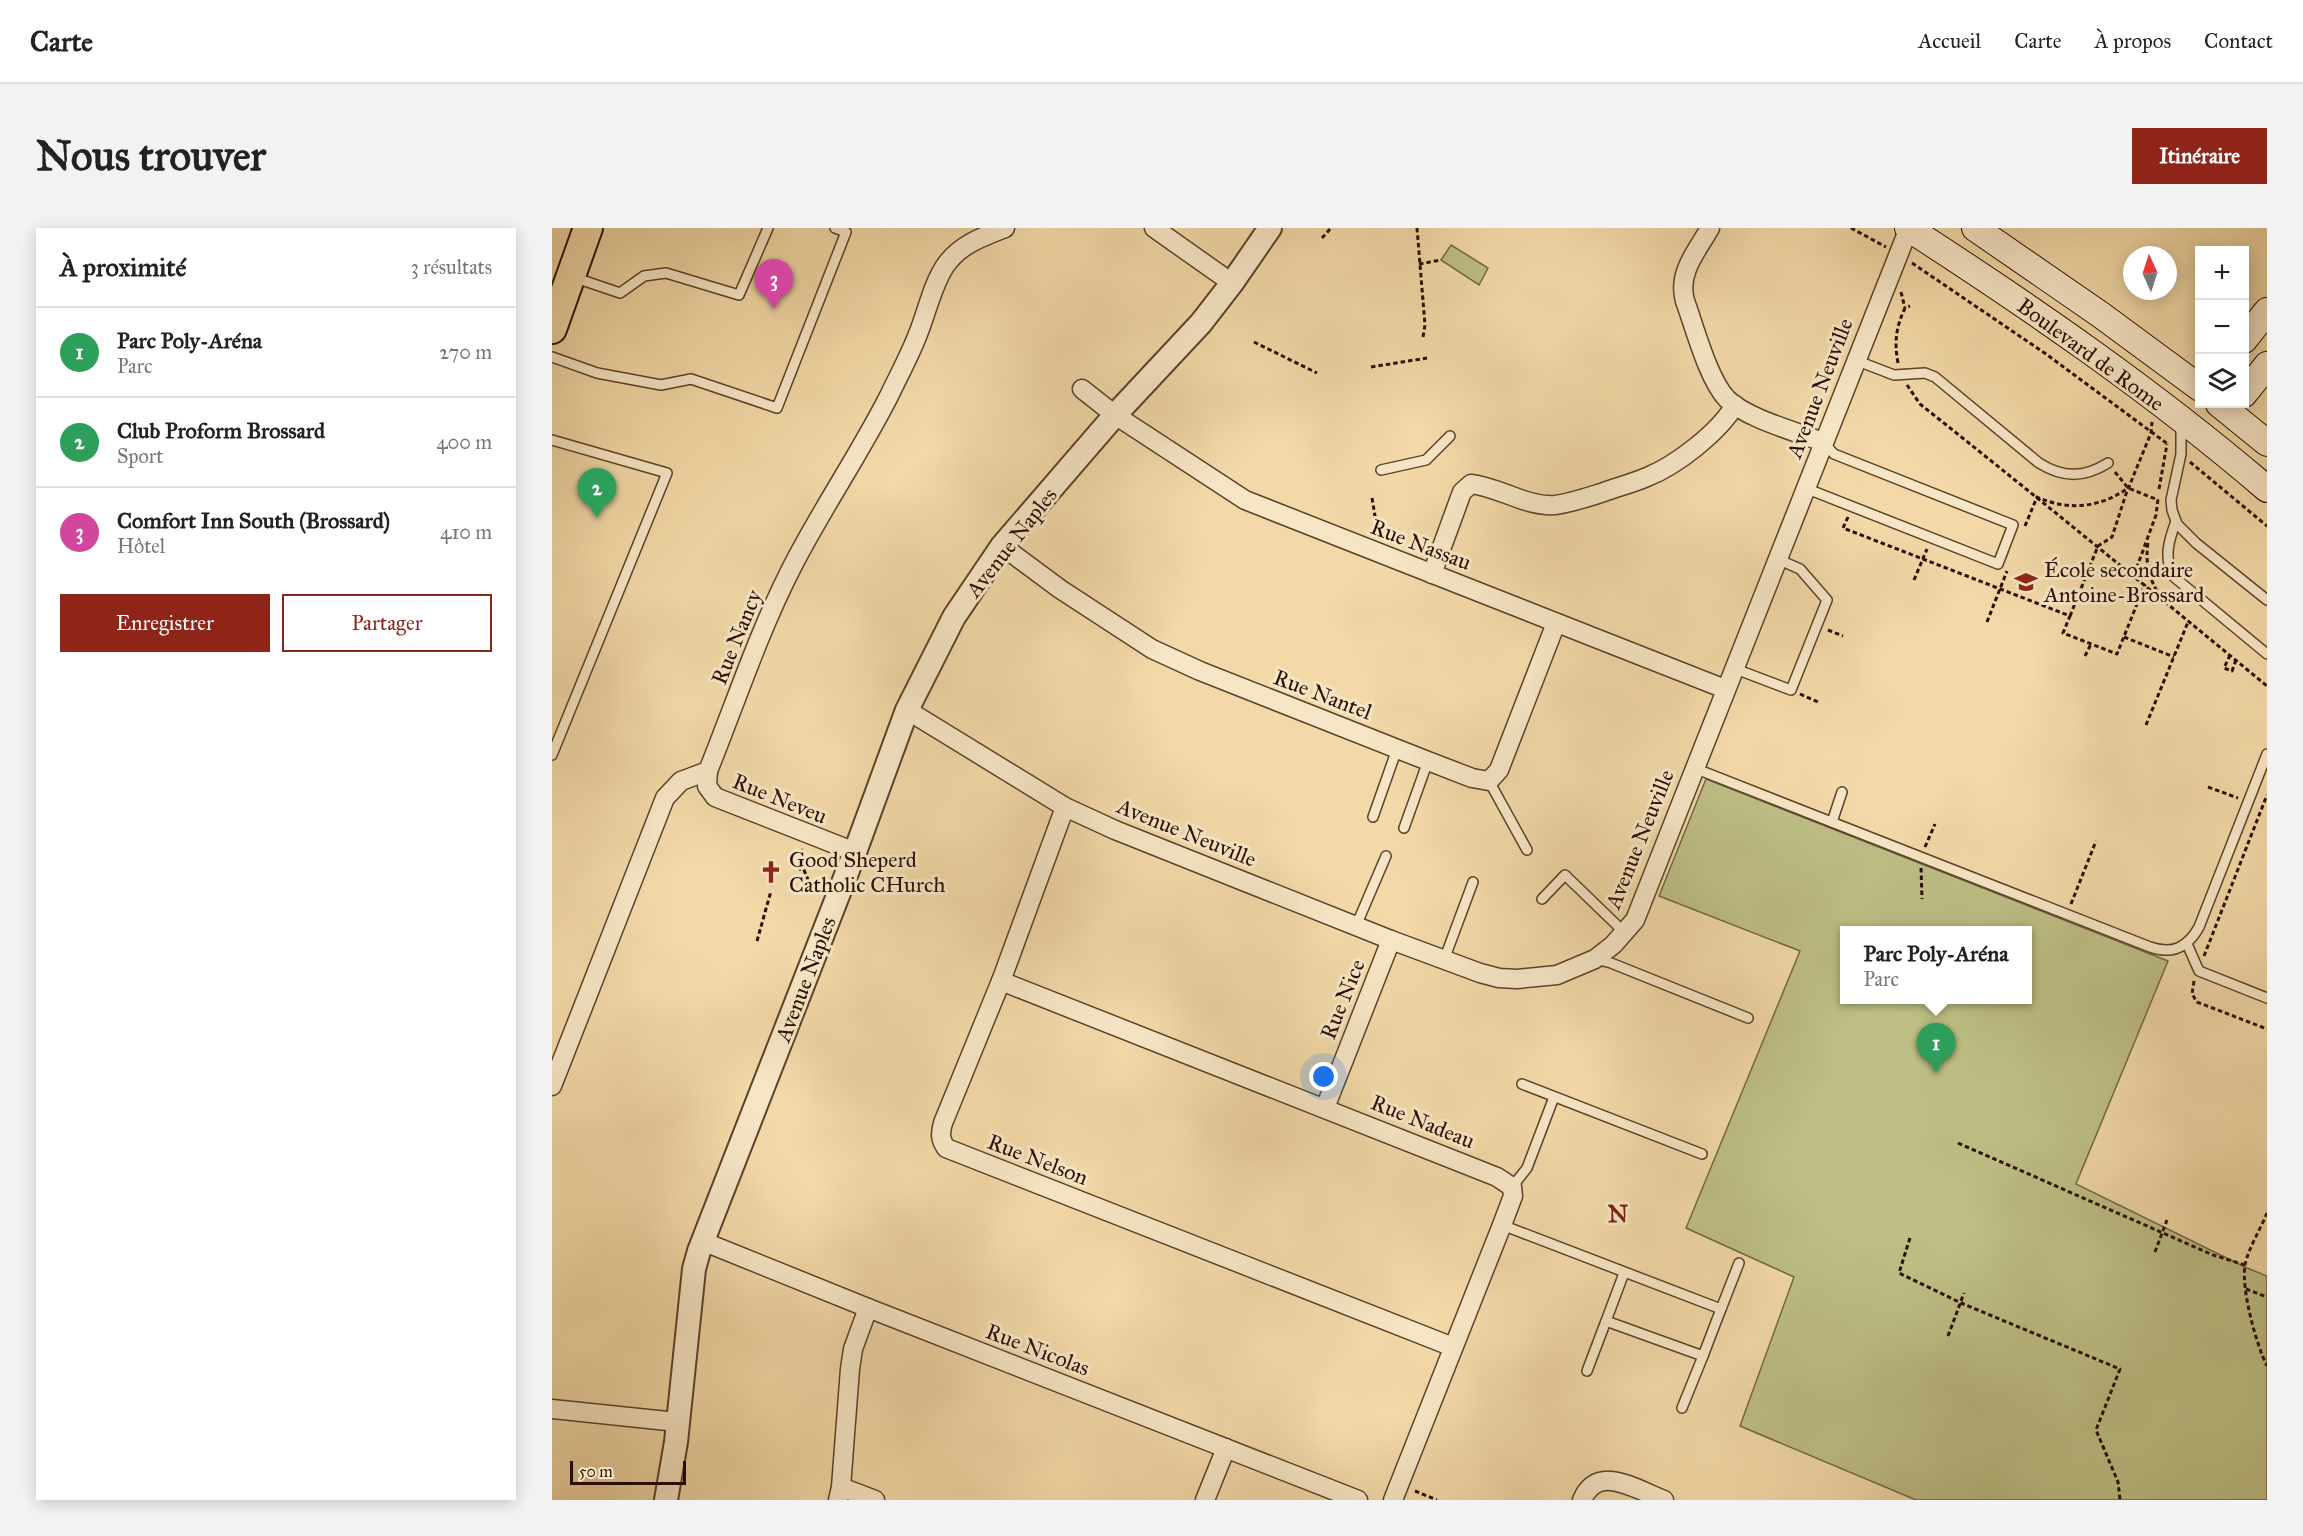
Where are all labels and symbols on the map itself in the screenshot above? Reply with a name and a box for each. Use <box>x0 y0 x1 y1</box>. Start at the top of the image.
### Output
north arrow <box>2123 246 2177 300</box>
pin: 3 <box>754 260 794 309</box>
street label: Boulevard de Rome <box>2012 292 2170 417</box>
street label: Avenue Neuville <box>1780 314 1859 463</box>
pin: 2 <box>578 468 616 518</box>
street label: Avenue Naples <box>959 482 1063 603</box>
street label: Rue Nassau <box>1367 513 1475 576</box>
place label: École secondaire Antoine-Brossard <box>2043 556 2204 608</box>
school or university icon: École secondaire Antoine-Brossard <box>2013 569 2039 595</box>
street label: Rue Nancy <box>705 585 768 689</box>
street label: Rue Nantel <box>1270 663 1376 726</box>
street label: Avenue Neuville <box>1599 766 1680 914</box>
street label: Rue Neveu <box>729 767 831 830</box>
street label: Avenue Neuville <box>1112 792 1260 873</box>
place label: Good Sheperd Catholic CHurch <box>789 846 945 898</box>
church icon: Good Sheperd Catholic CHurch <box>758 859 784 885</box>
street label: Avenue Naples <box>769 913 842 1047</box>
street label: Rue Nice <box>1314 955 1371 1043</box>
pin: 1 <box>1916 1024 1956 1073</box>
your location <box>1309 1062 1338 1091</box>
street label: Rue Nadeau <box>1367 1088 1479 1155</box>
street label: Rue Nelson <box>984 1128 1092 1191</box>
district label: N <box>1608 1199 1629 1229</box>
street label: Rue Nicolas <box>982 1317 1094 1382</box>
scale bar <box>570 1458 686 1486</box>

